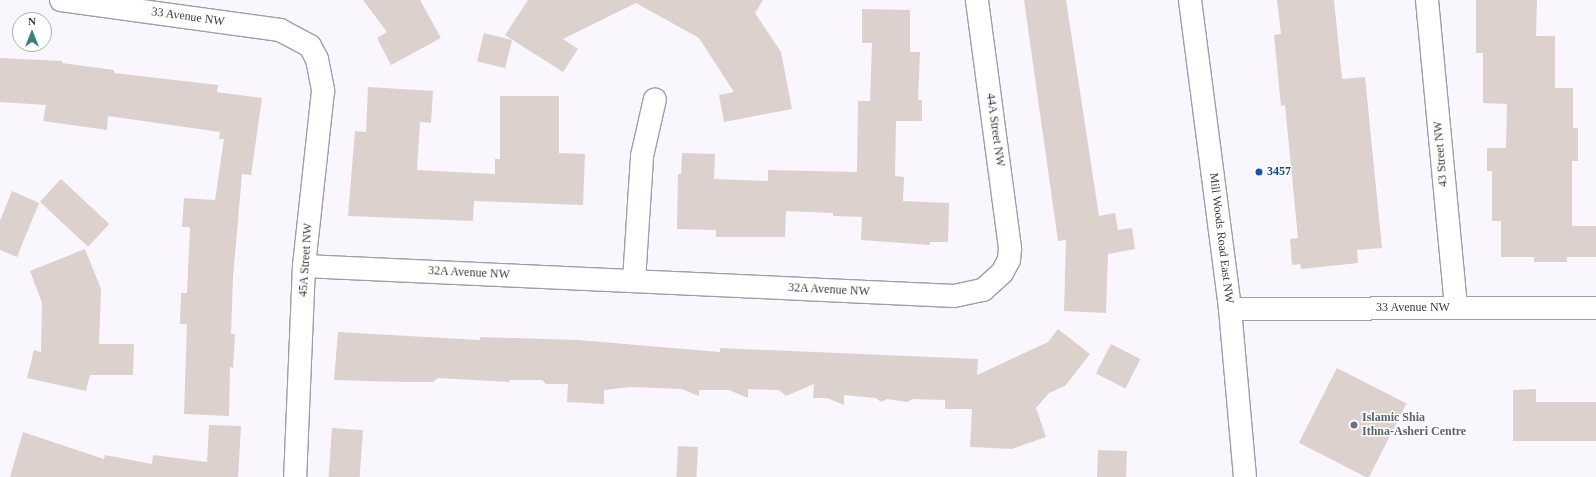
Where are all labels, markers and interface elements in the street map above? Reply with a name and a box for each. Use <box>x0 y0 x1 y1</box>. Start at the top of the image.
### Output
street label: 33 Avenue NW <box>150 5 226 29</box>
north arrow <box>12 12 52 52</box>
text: N <box>28 15 36 27</box>
street label: 44A Street NW <box>983 92 1007 168</box>
street label: 43 Street NW <box>1431 121 1451 187</box>
place label: 3457 <box>1267 165 1291 179</box>
marker: 3457 <box>1254 167 1264 177</box>
street label: Mill Woods Road East NW <box>1206 172 1236 304</box>
street label: 45A Street NW <box>296 222 316 298</box>
street label: 32A Avenue NW <box>427 264 511 282</box>
street label: 32A Avenue NW <box>787 281 871 299</box>
street label: 33 Avenue NW <box>1376 301 1450 315</box>
place label: Islamic Shia Ithna-Asheri Centre <box>1362 411 1466 439</box>
marker: Islamic Shia Ithna-Asheri Centre <box>1349 420 1359 430</box>

